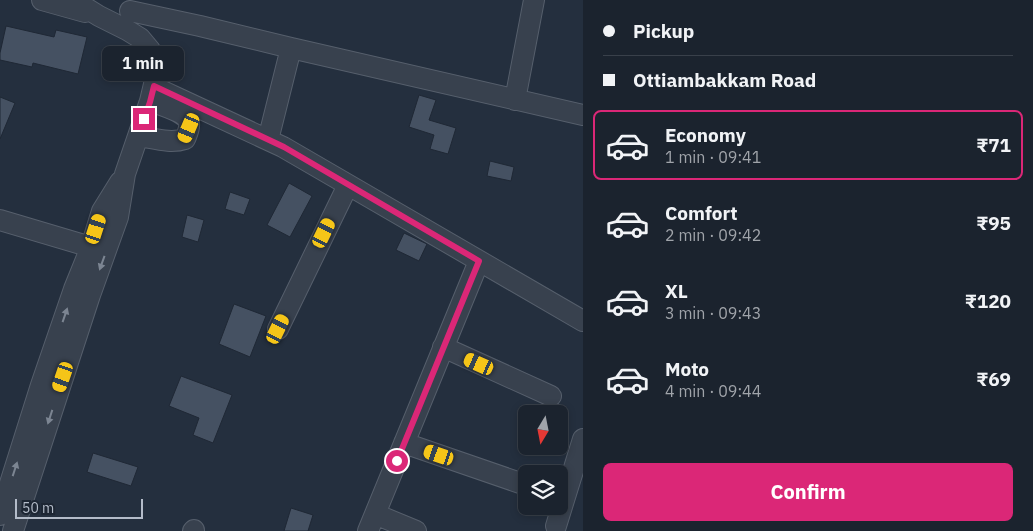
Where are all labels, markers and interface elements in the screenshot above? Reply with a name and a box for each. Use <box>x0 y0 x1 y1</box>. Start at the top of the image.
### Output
text: Pickup <box>633 19 694 43</box>
callout: 1 min <box>103 46 185 82</box>
text: 1 min <box>122 53 164 73</box>
text: Ottiambakkam Road <box>633 68 816 92</box>
route end <box>133 108 155 130</box>
car <box>176 111 201 145</box>
icon: car <box>605 123 650 168</box>
text: Economy <box>665 123 746 147</box>
text: ₹71 <box>976 133 1011 157</box>
text: 1 min · 09:41 <box>665 147 761 167</box>
icon: car <box>605 201 650 246</box>
text: Comfort <box>665 201 738 225</box>
text: ₹95 <box>976 211 1011 235</box>
car <box>84 212 107 246</box>
car <box>310 216 337 250</box>
text: 2 min · 09:42 <box>665 225 761 245</box>
one-way arrow <box>98 256 106 271</box>
icon: car <box>605 279 650 324</box>
text: XL <box>665 279 688 303</box>
text: ₹120 <box>965 289 1011 313</box>
text: 3 min · 09:43 <box>665 303 761 323</box>
one-way arrow <box>62 307 69 322</box>
car <box>264 312 291 346</box>
car <box>462 351 495 377</box>
icon: car <box>605 357 650 402</box>
text: Moto <box>665 357 709 381</box>
car <box>51 360 74 394</box>
text: ₹69 <box>976 367 1011 391</box>
text: 4 min · 09:44 <box>665 381 761 401</box>
north arrow <box>518 405 568 455</box>
map controls <box>518 405 568 515</box>
one-way arrow <box>45 410 53 425</box>
car <box>422 443 455 467</box>
route start <box>386 450 408 472</box>
one-way arrow <box>11 461 19 476</box>
button: Confirm <box>603 463 1013 521</box>
button: layers <box>518 465 568 515</box>
scale bar <box>15 496 142 519</box>
text: 50 m <box>22 499 54 517</box>

